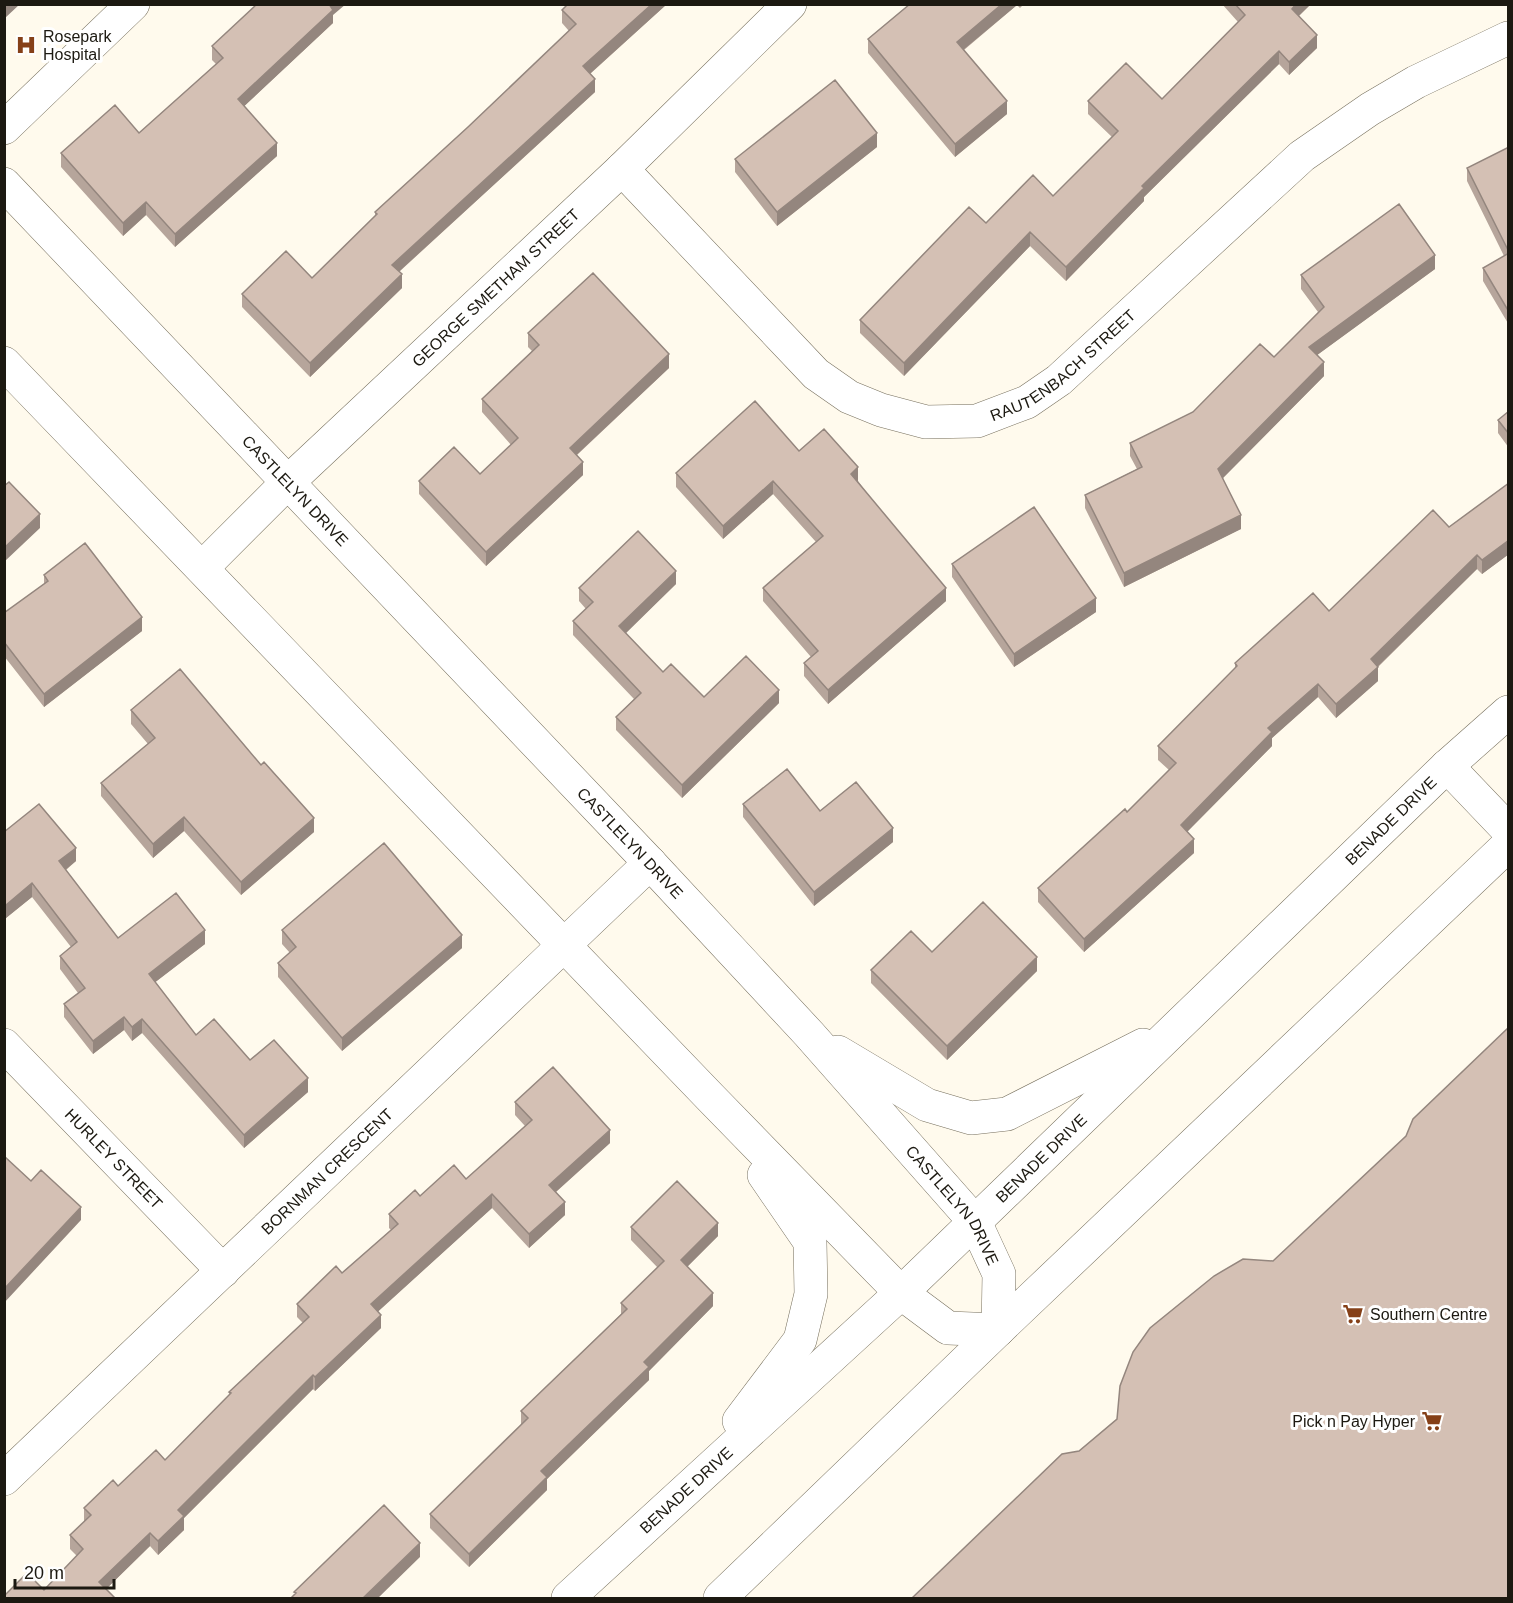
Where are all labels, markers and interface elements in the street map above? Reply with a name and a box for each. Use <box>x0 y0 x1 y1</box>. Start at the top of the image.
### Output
place label: Rosepark Hospital <box>43 28 112 63</box>
hospital icon: Rosepark Hospital <box>14 33 38 57</box>
street label: GEORGE SMETHAM STREET <box>409 206 583 370</box>
street label: RAUTENBACH STREET <box>988 306 1139 424</box>
street label: CASTLELYN DRIVE <box>239 432 352 549</box>
street label: BENADE DRIVE <box>1342 773 1440 868</box>
street label: CASTLELYN DRIVE <box>574 784 686 902</box>
street label: HURLEY STREET <box>61 1105 166 1212</box>
street label: BORNMAN CRESCENT <box>258 1105 396 1238</box>
street label: BENADE DRIVE <box>992 1111 1090 1206</box>
street label: CASTLELYN DRIVE <box>903 1142 1002 1268</box>
supermarket icon: Southern Centre <box>1341 1302 1365 1326</box>
place label: Southern Centre <box>1370 1306 1488 1323</box>
supermarket icon: Pick n Pay Hyper <box>1420 1409 1444 1433</box>
place label: Pick n Pay Hyper <box>1292 1413 1416 1430</box>
street label: BENADE DRIVE <box>637 1444 736 1537</box>
scale bar <box>15 1552 114 1590</box>
text: 20 m <box>24 1563 64 1583</box>

